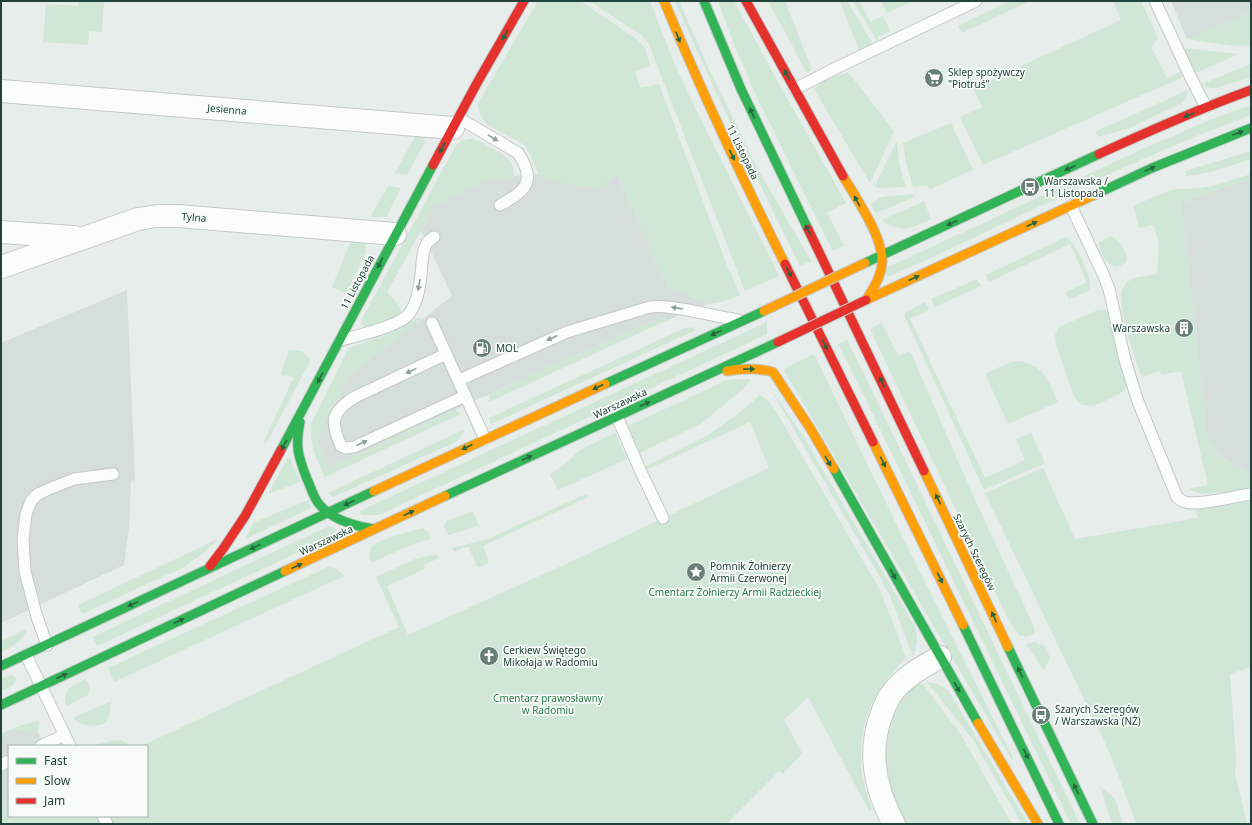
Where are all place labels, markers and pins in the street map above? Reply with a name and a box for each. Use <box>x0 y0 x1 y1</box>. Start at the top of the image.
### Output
place label: Sklep spożywczy "Piotruś" <box>948 65 1026 91</box>
supermarket icon: Sklep spożywczy "Piotruś" <box>923 67 945 89</box>
place label: Warszawska / 11 Listopada <box>1044 174 1108 200</box>
bus stop icon: Warszawska / 11 Listopada <box>1019 176 1041 198</box>
building icon: Warszawska <box>1173 317 1195 339</box>
place label: Warszawska <box>1112 321 1170 335</box>
fuel station icon: MOL <box>471 337 493 359</box>
place label: MOL <box>496 341 518 355</box>
place label: Pomnik Żołnierzy Armii Czerwonej <box>710 559 792 585</box>
place icon: Pomnik Żołnierzy Armii Czerwonej <box>685 561 707 583</box>
place label: Cerkiew Świętego Mikołaja w Radomiu <box>503 643 598 669</box>
church icon: Cerkiew Świętego Mikołaja w Radomiu <box>478 645 500 667</box>
place label: Szarych Szeregów / Warszawska (NŻ) <box>1055 702 1141 728</box>
bus stop icon: Szarych Szeregów / Warszawska (NŻ) <box>1030 704 1052 726</box>

